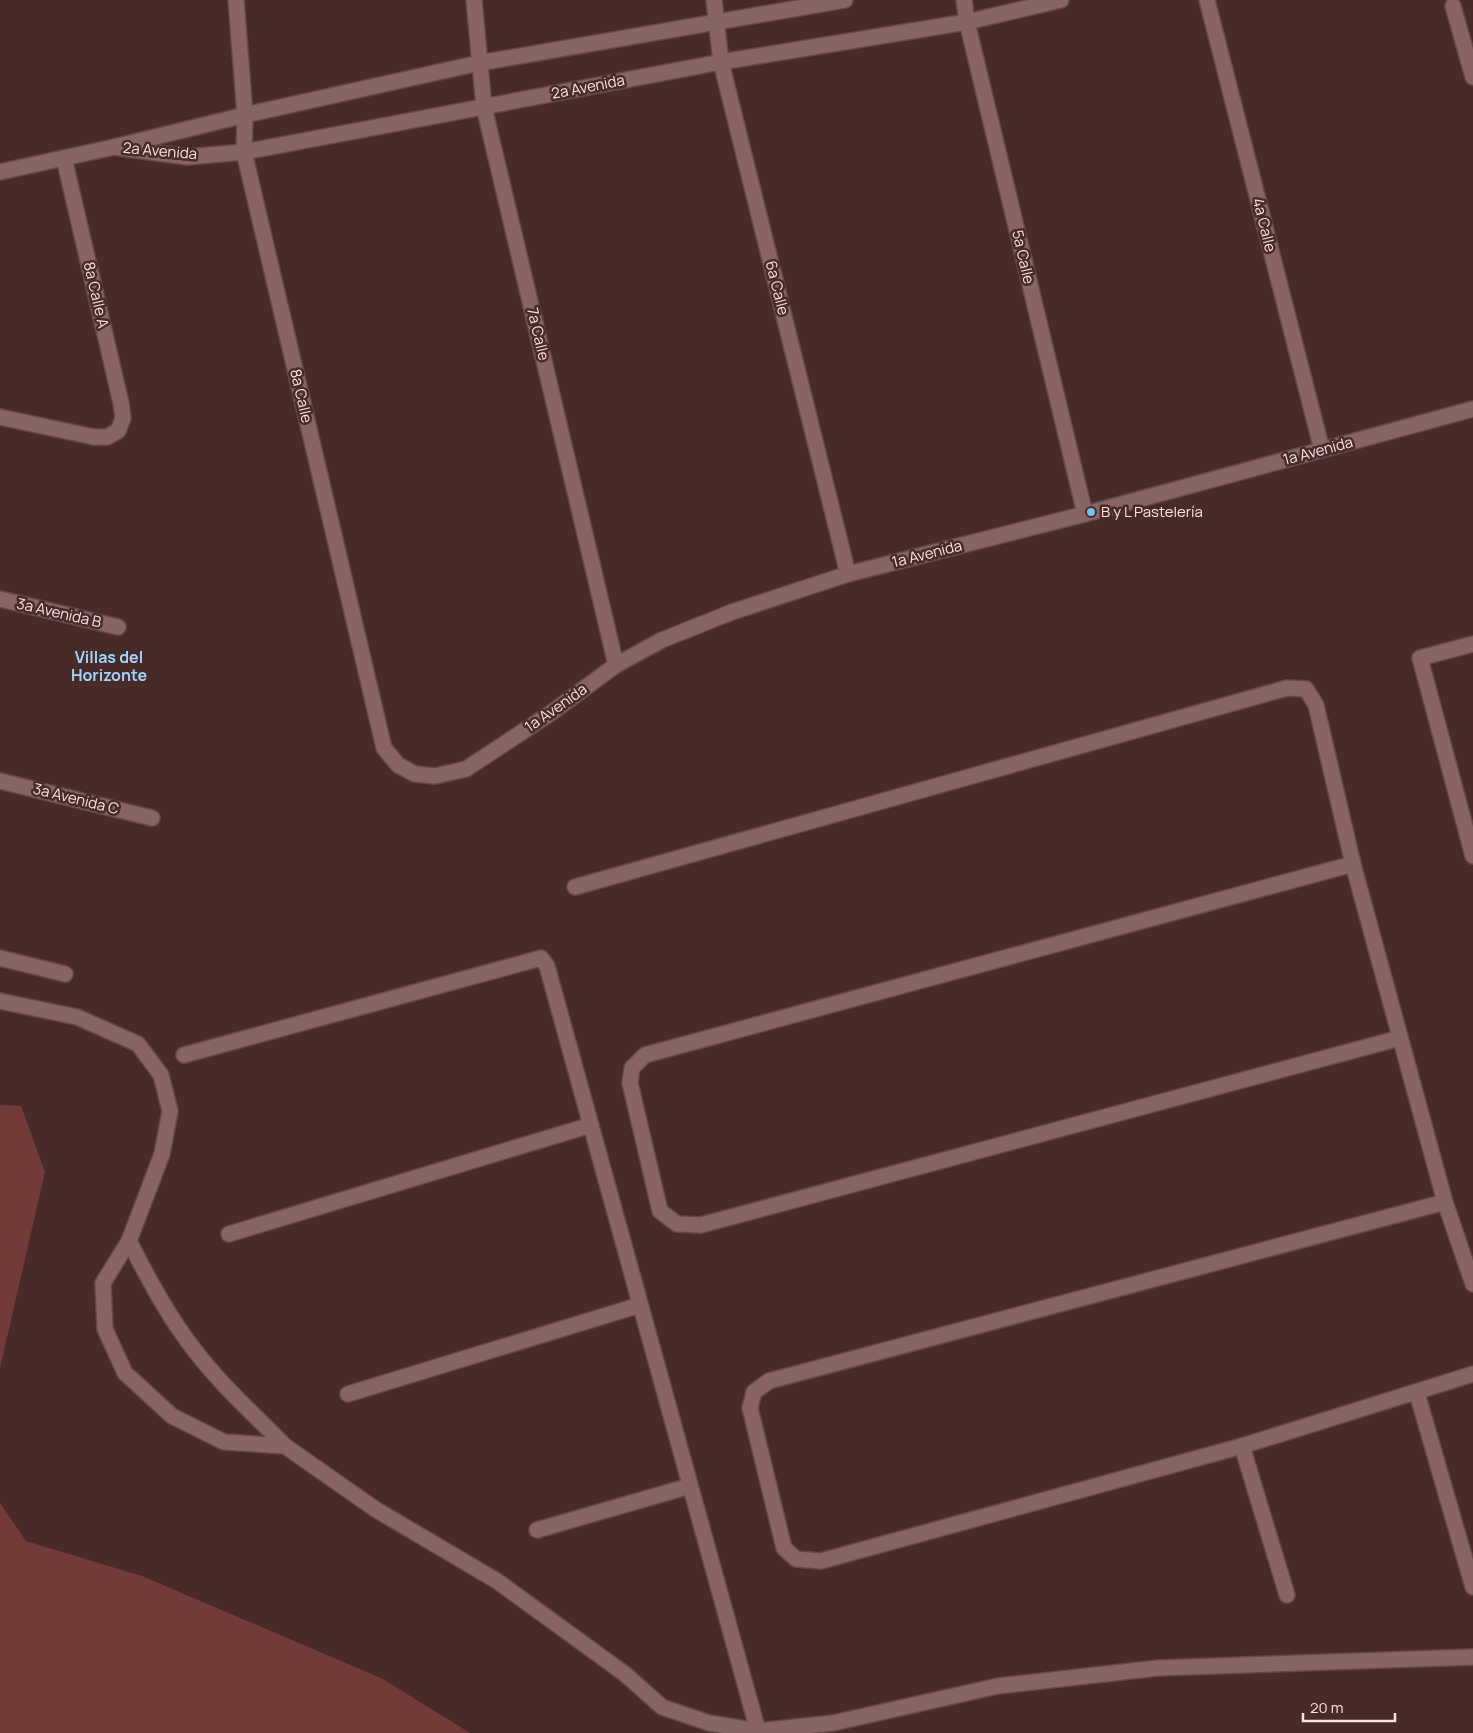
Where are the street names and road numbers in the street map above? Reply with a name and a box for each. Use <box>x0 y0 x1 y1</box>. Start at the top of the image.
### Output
street label: 2a Avenida <box>549 69 626 104</box>
street label: 2a Avenida <box>122 137 198 164</box>
street label: 4a Calle <box>1248 196 1281 254</box>
street label: 5a Calle <box>1007 228 1040 286</box>
street label: 6a Calle <box>761 258 794 318</box>
street label: 8a Calle A <box>79 260 114 331</box>
street label: 7a Calle <box>522 305 555 363</box>
street label: 8a Calle <box>285 367 318 425</box>
street label: 1a Avenida <box>1281 431 1355 470</box>
street label: 1a Avenida <box>890 535 964 572</box>
street label: 3a Avenida B <box>15 593 103 632</box>
street label: 1a Avenida <box>520 678 591 737</box>
street label: 3a Avenida C <box>31 778 121 819</box>

